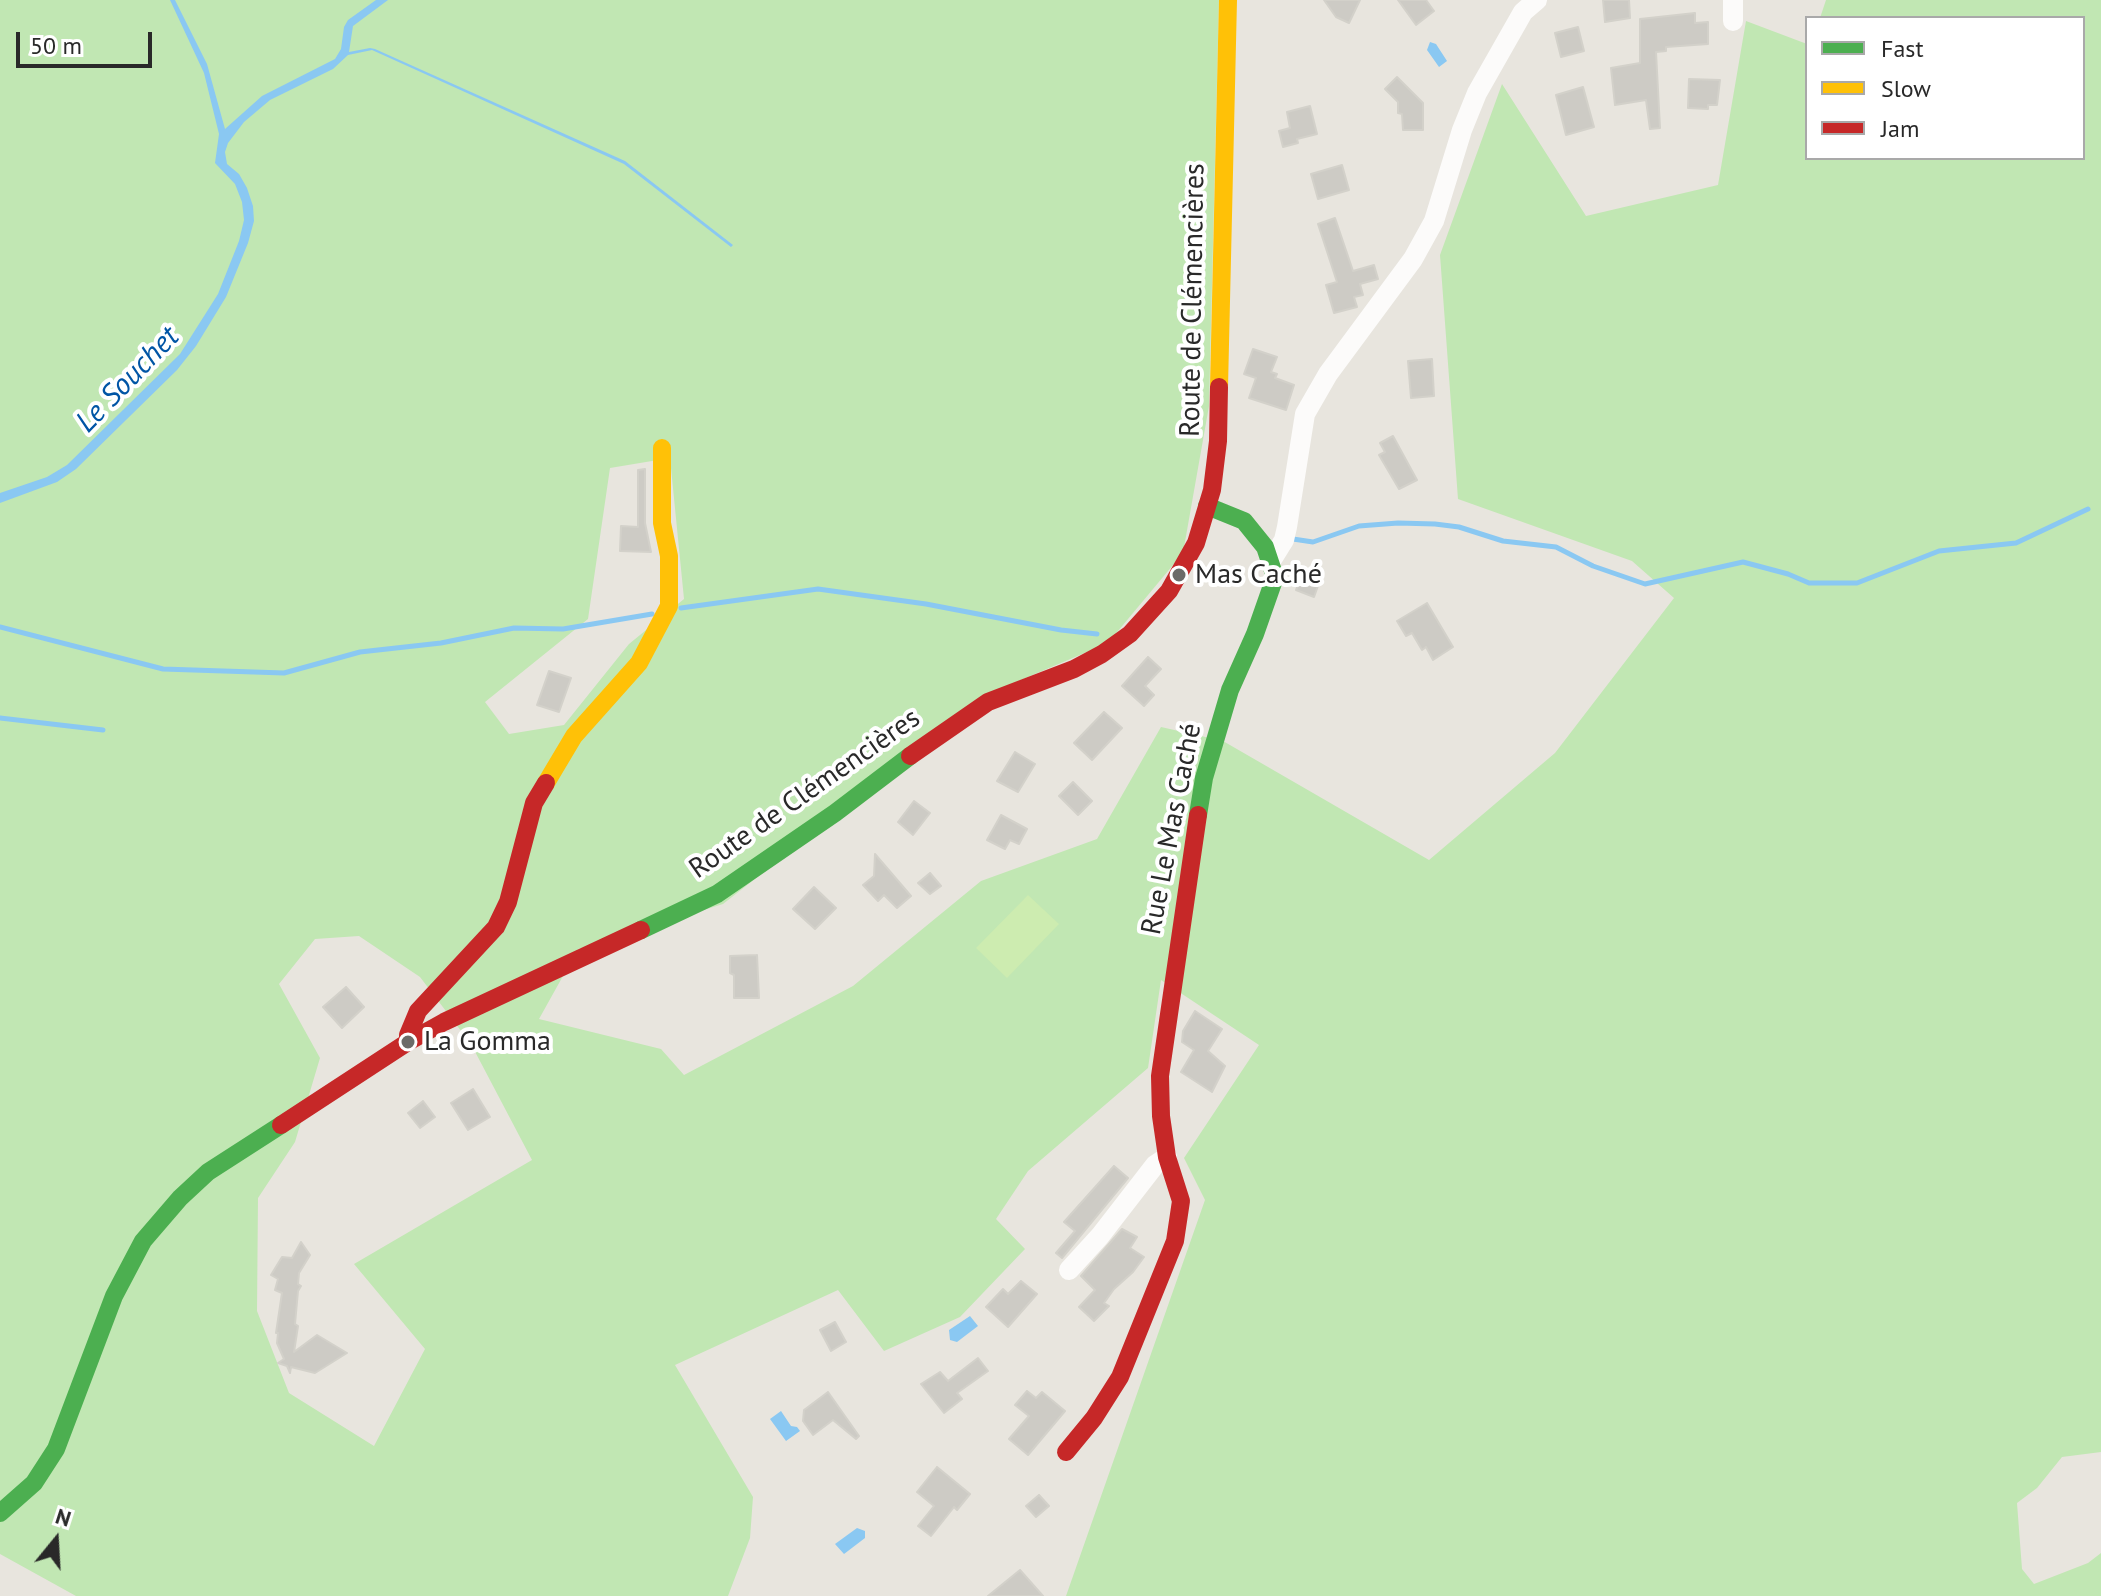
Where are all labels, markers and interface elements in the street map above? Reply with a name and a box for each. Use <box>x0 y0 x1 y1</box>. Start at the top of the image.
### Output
scale bar <box>20 16 156 66</box>
legend <box>1805 16 2085 160</box>
text: 50 m <box>30 30 82 61</box>
text: Fast <box>1881 33 1924 64</box>
text: Slow <box>1881 73 1931 104</box>
text: Jam <box>1881 113 1919 144</box>
street label: Route de Clémencières <box>1174 163 1212 437</box>
water label: Le Souchet <box>69 320 187 440</box>
place label: Mas Caché <box>1195 558 1322 592</box>
marker: Mas Caché <box>1170 566 1188 584</box>
street label: Route de Clémencières <box>683 702 927 886</box>
street label: Rue Le Mas Caché <box>1135 720 1209 938</box>
place label: La Gomma <box>424 1025 551 1059</box>
marker: La Gomma <box>399 1033 417 1051</box>
north arrow <box>16 1500 96 1580</box>
text: N <box>52 1502 75 1533</box>

